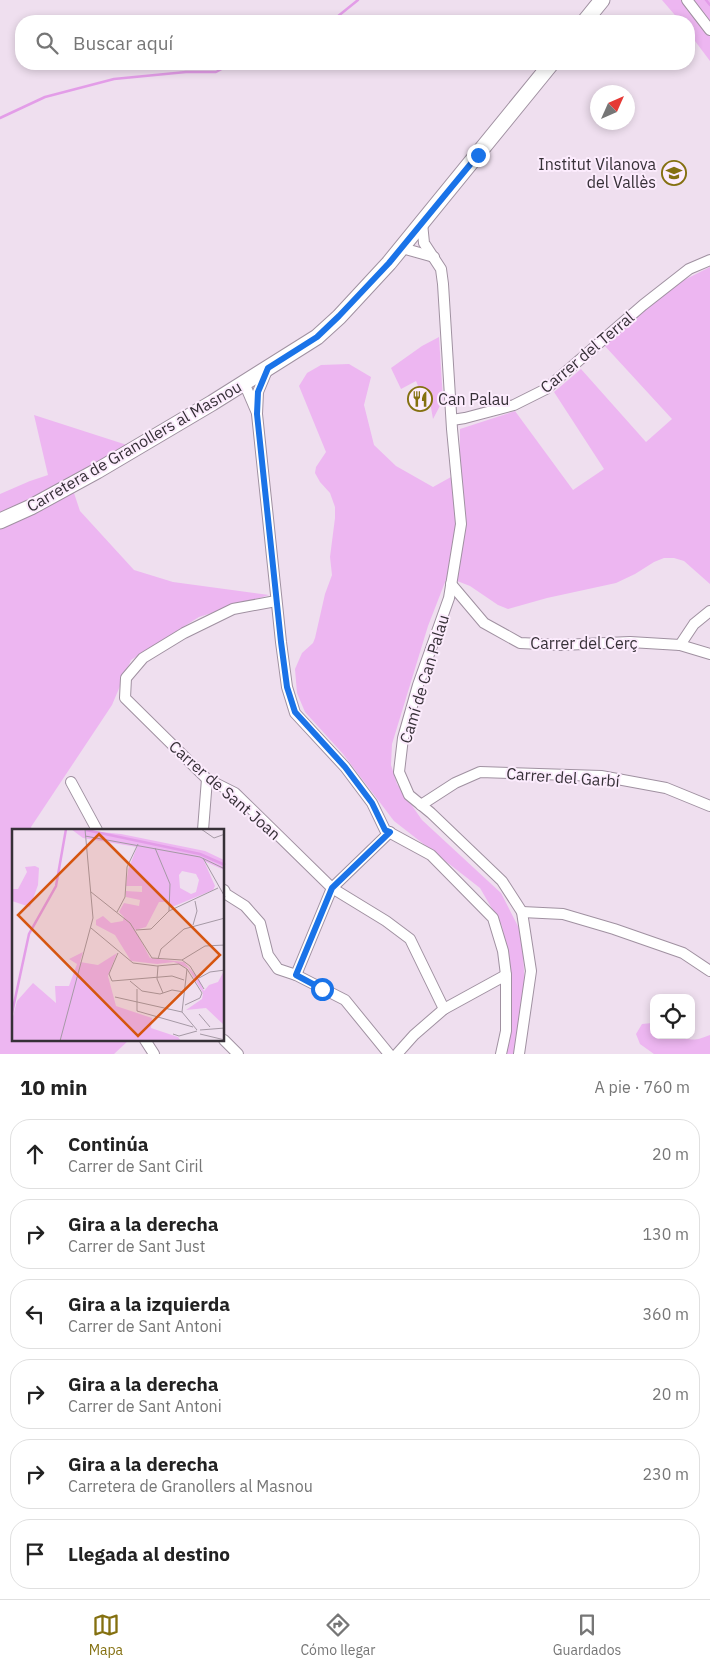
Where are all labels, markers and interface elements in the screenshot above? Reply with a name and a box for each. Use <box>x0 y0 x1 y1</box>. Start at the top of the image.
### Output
search box <box>15 15 695 70</box>
icon: search <box>33 29 61 57</box>
text: Buscar aquí <box>73 31 173 55</box>
north arrow <box>590 85 635 130</box>
route end <box>467 144 490 167</box>
place label: Institut Vilanova del Vallès <box>538 154 656 192</box>
school or university icon: Institut Vilanova del Vallès <box>661 160 687 186</box>
street label: Carrer del Terral <box>536 307 638 397</box>
street label: Carretera de Granollers al Masnou <box>23 376 245 516</box>
restaurant icon: Can Palau <box>407 386 433 412</box>
place label: Can Palau <box>438 389 509 409</box>
street label: Camí de Can Palau <box>395 612 453 746</box>
street label: Carrer del Cerç <box>530 633 638 653</box>
street label: Carrer de Sant Joan <box>165 736 285 844</box>
street label: Carrer del Garbí <box>506 763 620 791</box>
inset map <box>12 829 225 1042</box>
route start <box>311 978 334 1001</box>
map controls <box>650 994 695 1039</box>
button: locate <box>650 994 695 1039</box>
text: 10 min <box>20 1073 87 1101</box>
text: A pie · 760 m <box>595 1077 690 1097</box>
text: Continúa <box>68 1132 149 1156</box>
icon: ahead <box>21 1140 49 1168</box>
text: 20 m <box>652 1144 689 1164</box>
text: Carrer de Sant Ciril <box>68 1156 203 1176</box>
text: Gira a la derecha <box>68 1212 219 1236</box>
icon: right <box>21 1220 49 1248</box>
text: 130 m <box>642 1224 689 1244</box>
text: Carrer de Sant Just <box>68 1236 205 1256</box>
text: Gira a la izquierda <box>68 1292 230 1316</box>
icon: left <box>21 1300 49 1328</box>
text: 360 m <box>642 1304 689 1324</box>
text: Carrer de Sant Antoni <box>68 1316 222 1336</box>
text: Gira a la derecha <box>68 1372 219 1396</box>
icon: right <box>21 1380 49 1408</box>
text: 20 m <box>652 1384 689 1404</box>
text: Carrer de Sant Antoni <box>68 1396 222 1416</box>
text: Gira a la derecha <box>68 1452 219 1476</box>
icon: right <box>21 1460 49 1488</box>
text: 230 m <box>642 1464 689 1484</box>
text: Carretera de Granollers al Masnou <box>68 1476 313 1496</box>
icon: arrive <box>21 1540 49 1568</box>
text: Llegada al destino <box>68 1542 230 1566</box>
tab: Mapa <box>89 1611 123 1659</box>
tab: Cómo llegar <box>300 1611 375 1659</box>
tab: Guardados <box>553 1611 621 1659</box>

